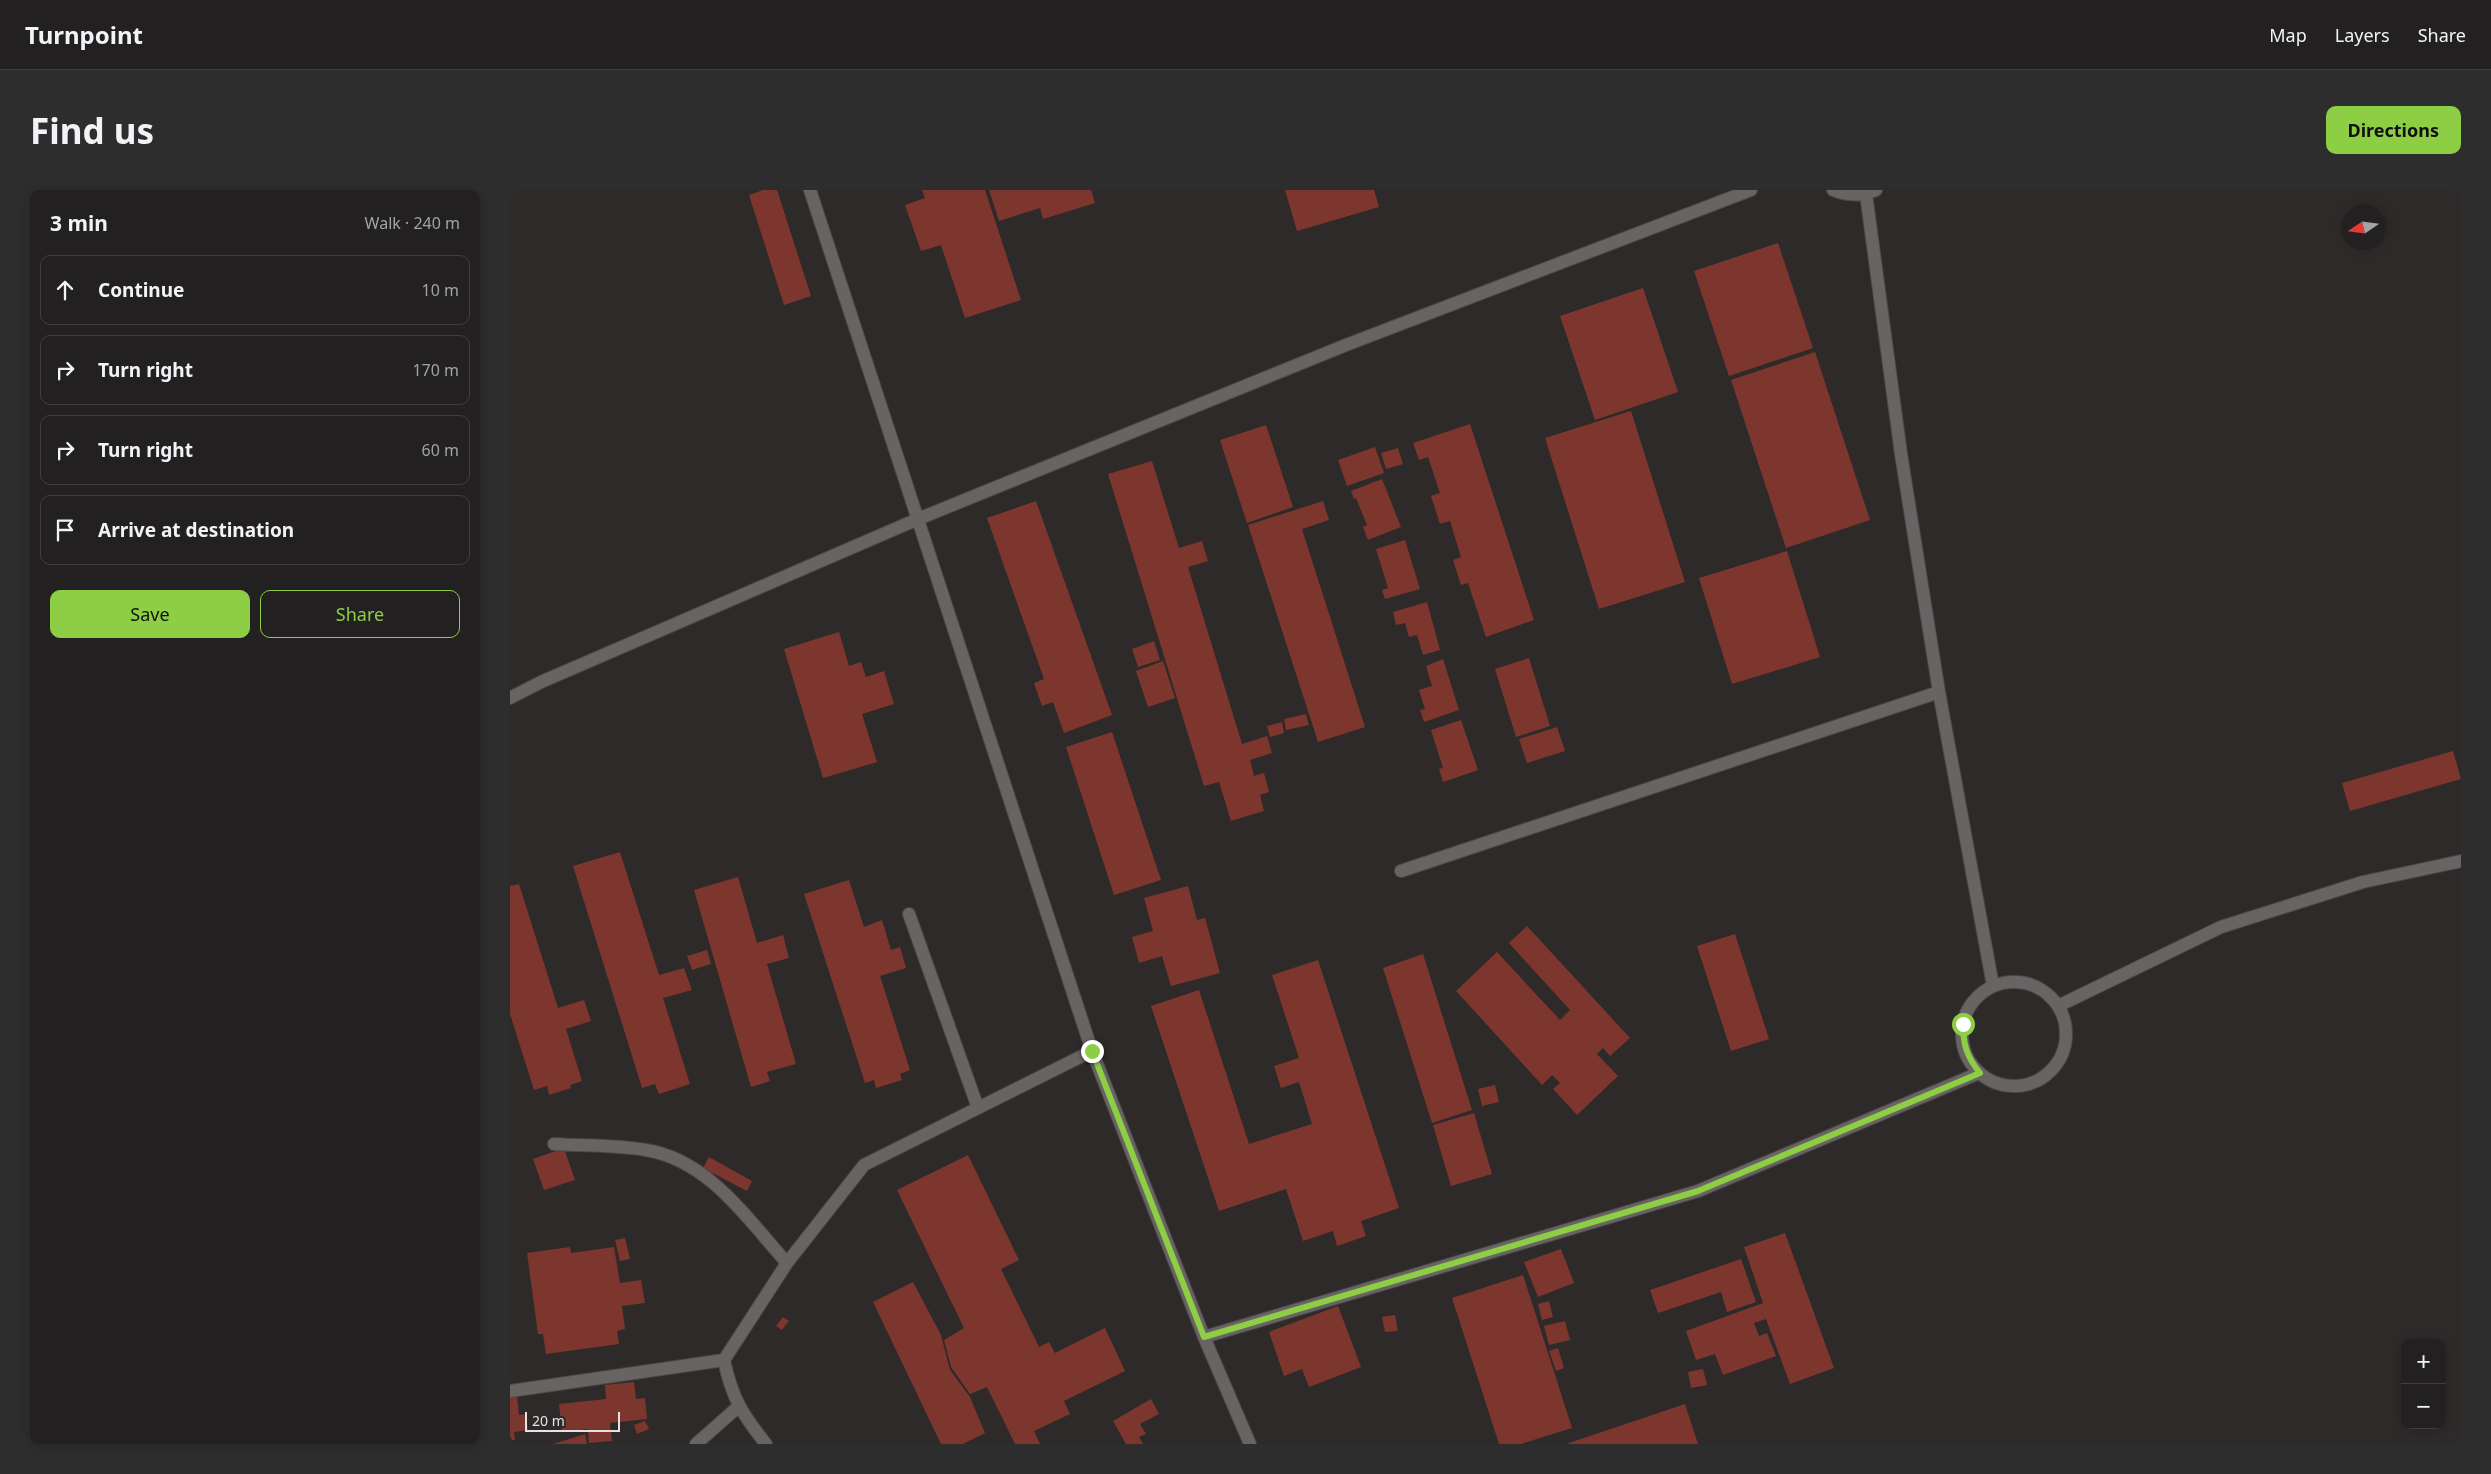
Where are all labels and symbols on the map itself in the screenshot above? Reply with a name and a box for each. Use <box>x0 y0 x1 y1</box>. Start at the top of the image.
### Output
north arrow <box>2341 205 2386 250</box>
route start <box>1952 1013 1975 1036</box>
route end <box>1081 1040 1104 1063</box>
scale bar <box>525 1409 620 1432</box>

